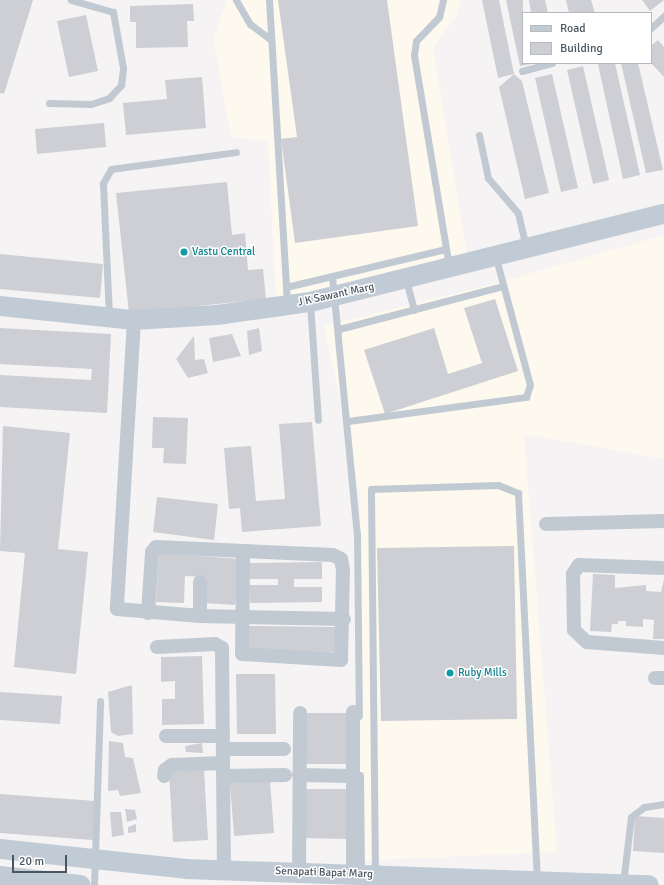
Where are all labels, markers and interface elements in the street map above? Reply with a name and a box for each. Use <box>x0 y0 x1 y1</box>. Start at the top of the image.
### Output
legend <box>522 12 652 64</box>
text: Road <box>560 21 586 36</box>
text: Building <box>560 41 603 56</box>
place label: Vastu Central <box>192 245 255 259</box>
marker: Vastu Central <box>179 247 189 257</box>
street label: J K Sawant Marg <box>297 280 375 310</box>
place label: Ruby Mills <box>458 666 507 680</box>
marker: Ruby Mills <box>445 668 455 678</box>
scale bar <box>14 847 69 873</box>
text: 20 m <box>19 854 44 869</box>
street label: Senapati Bapat Marg <box>275 865 373 881</box>

